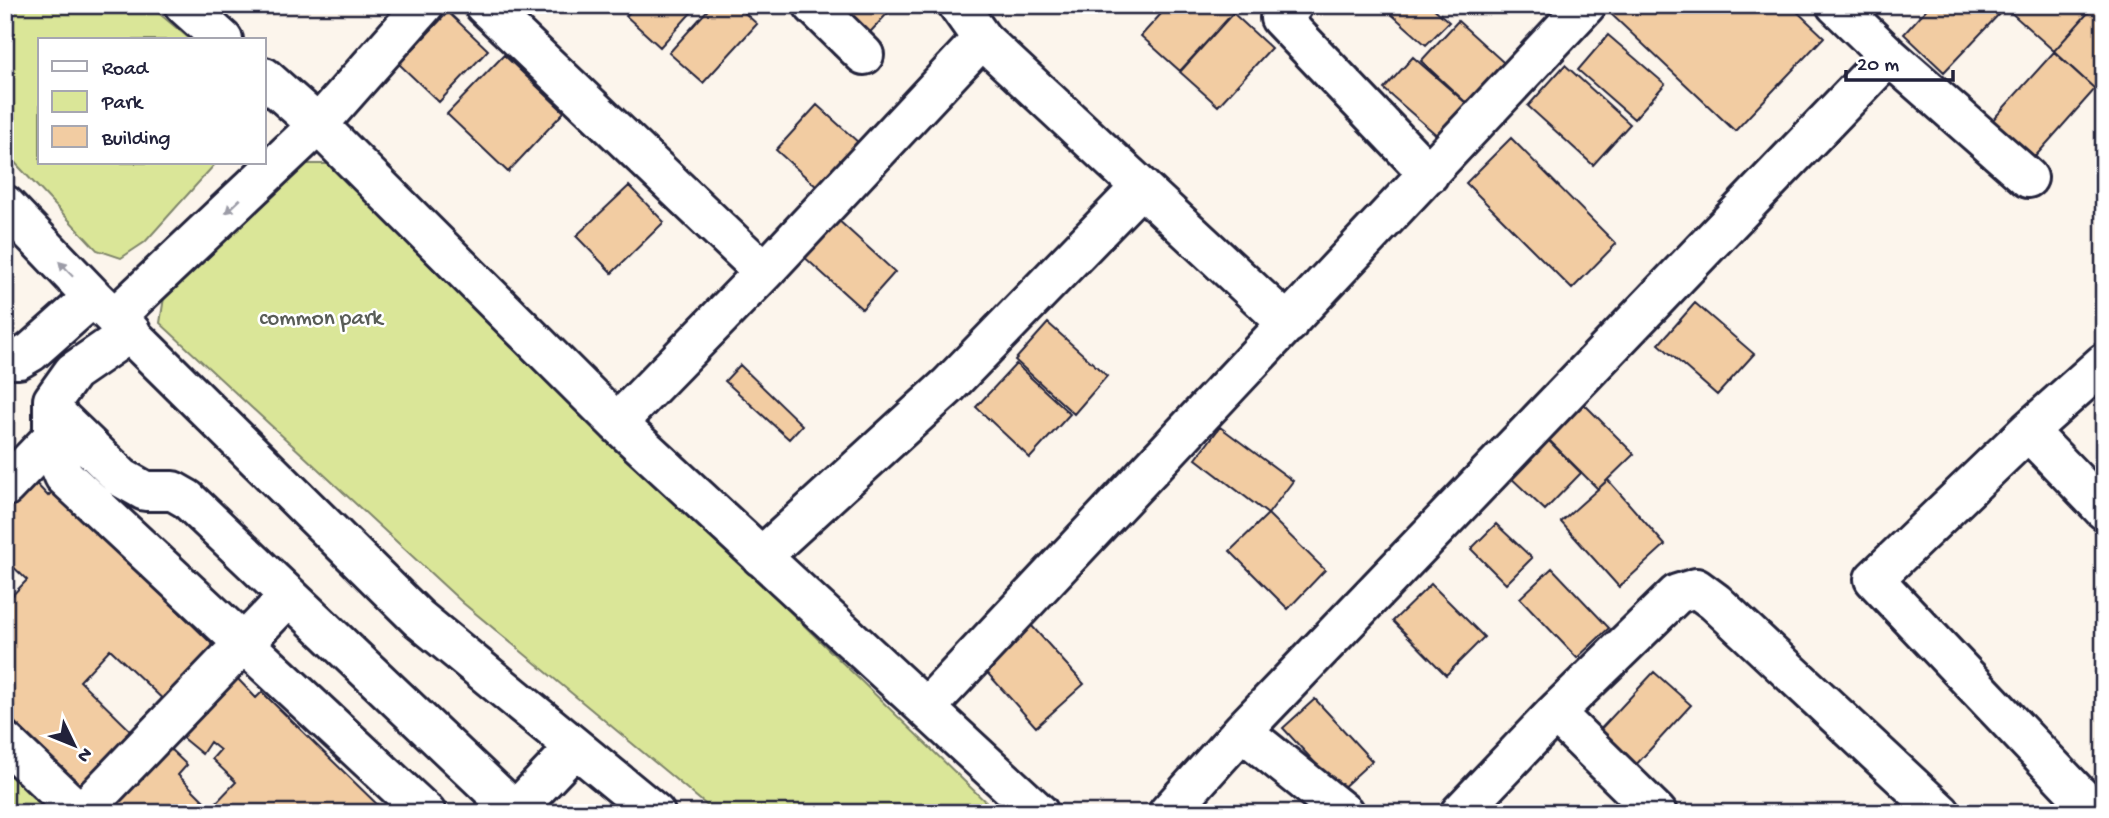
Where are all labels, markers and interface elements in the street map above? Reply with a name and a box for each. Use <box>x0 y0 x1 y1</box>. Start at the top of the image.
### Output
legend <box>38 38 266 164</box>
scale bar <box>1846 38 1953 82</box>
text: 20 m <box>1857 54 1899 79</box>
text: Road <box>102 58 150 83</box>
text: Park <box>101 92 145 117</box>
text: Building <box>101 128 171 153</box>
one-way arrow <box>225 197 242 213</box>
one-way arrow <box>59 261 75 278</box>
park label: common park <box>259 306 385 333</box>
north arrow <box>38 710 108 780</box>
text: N <box>71 742 97 767</box>

